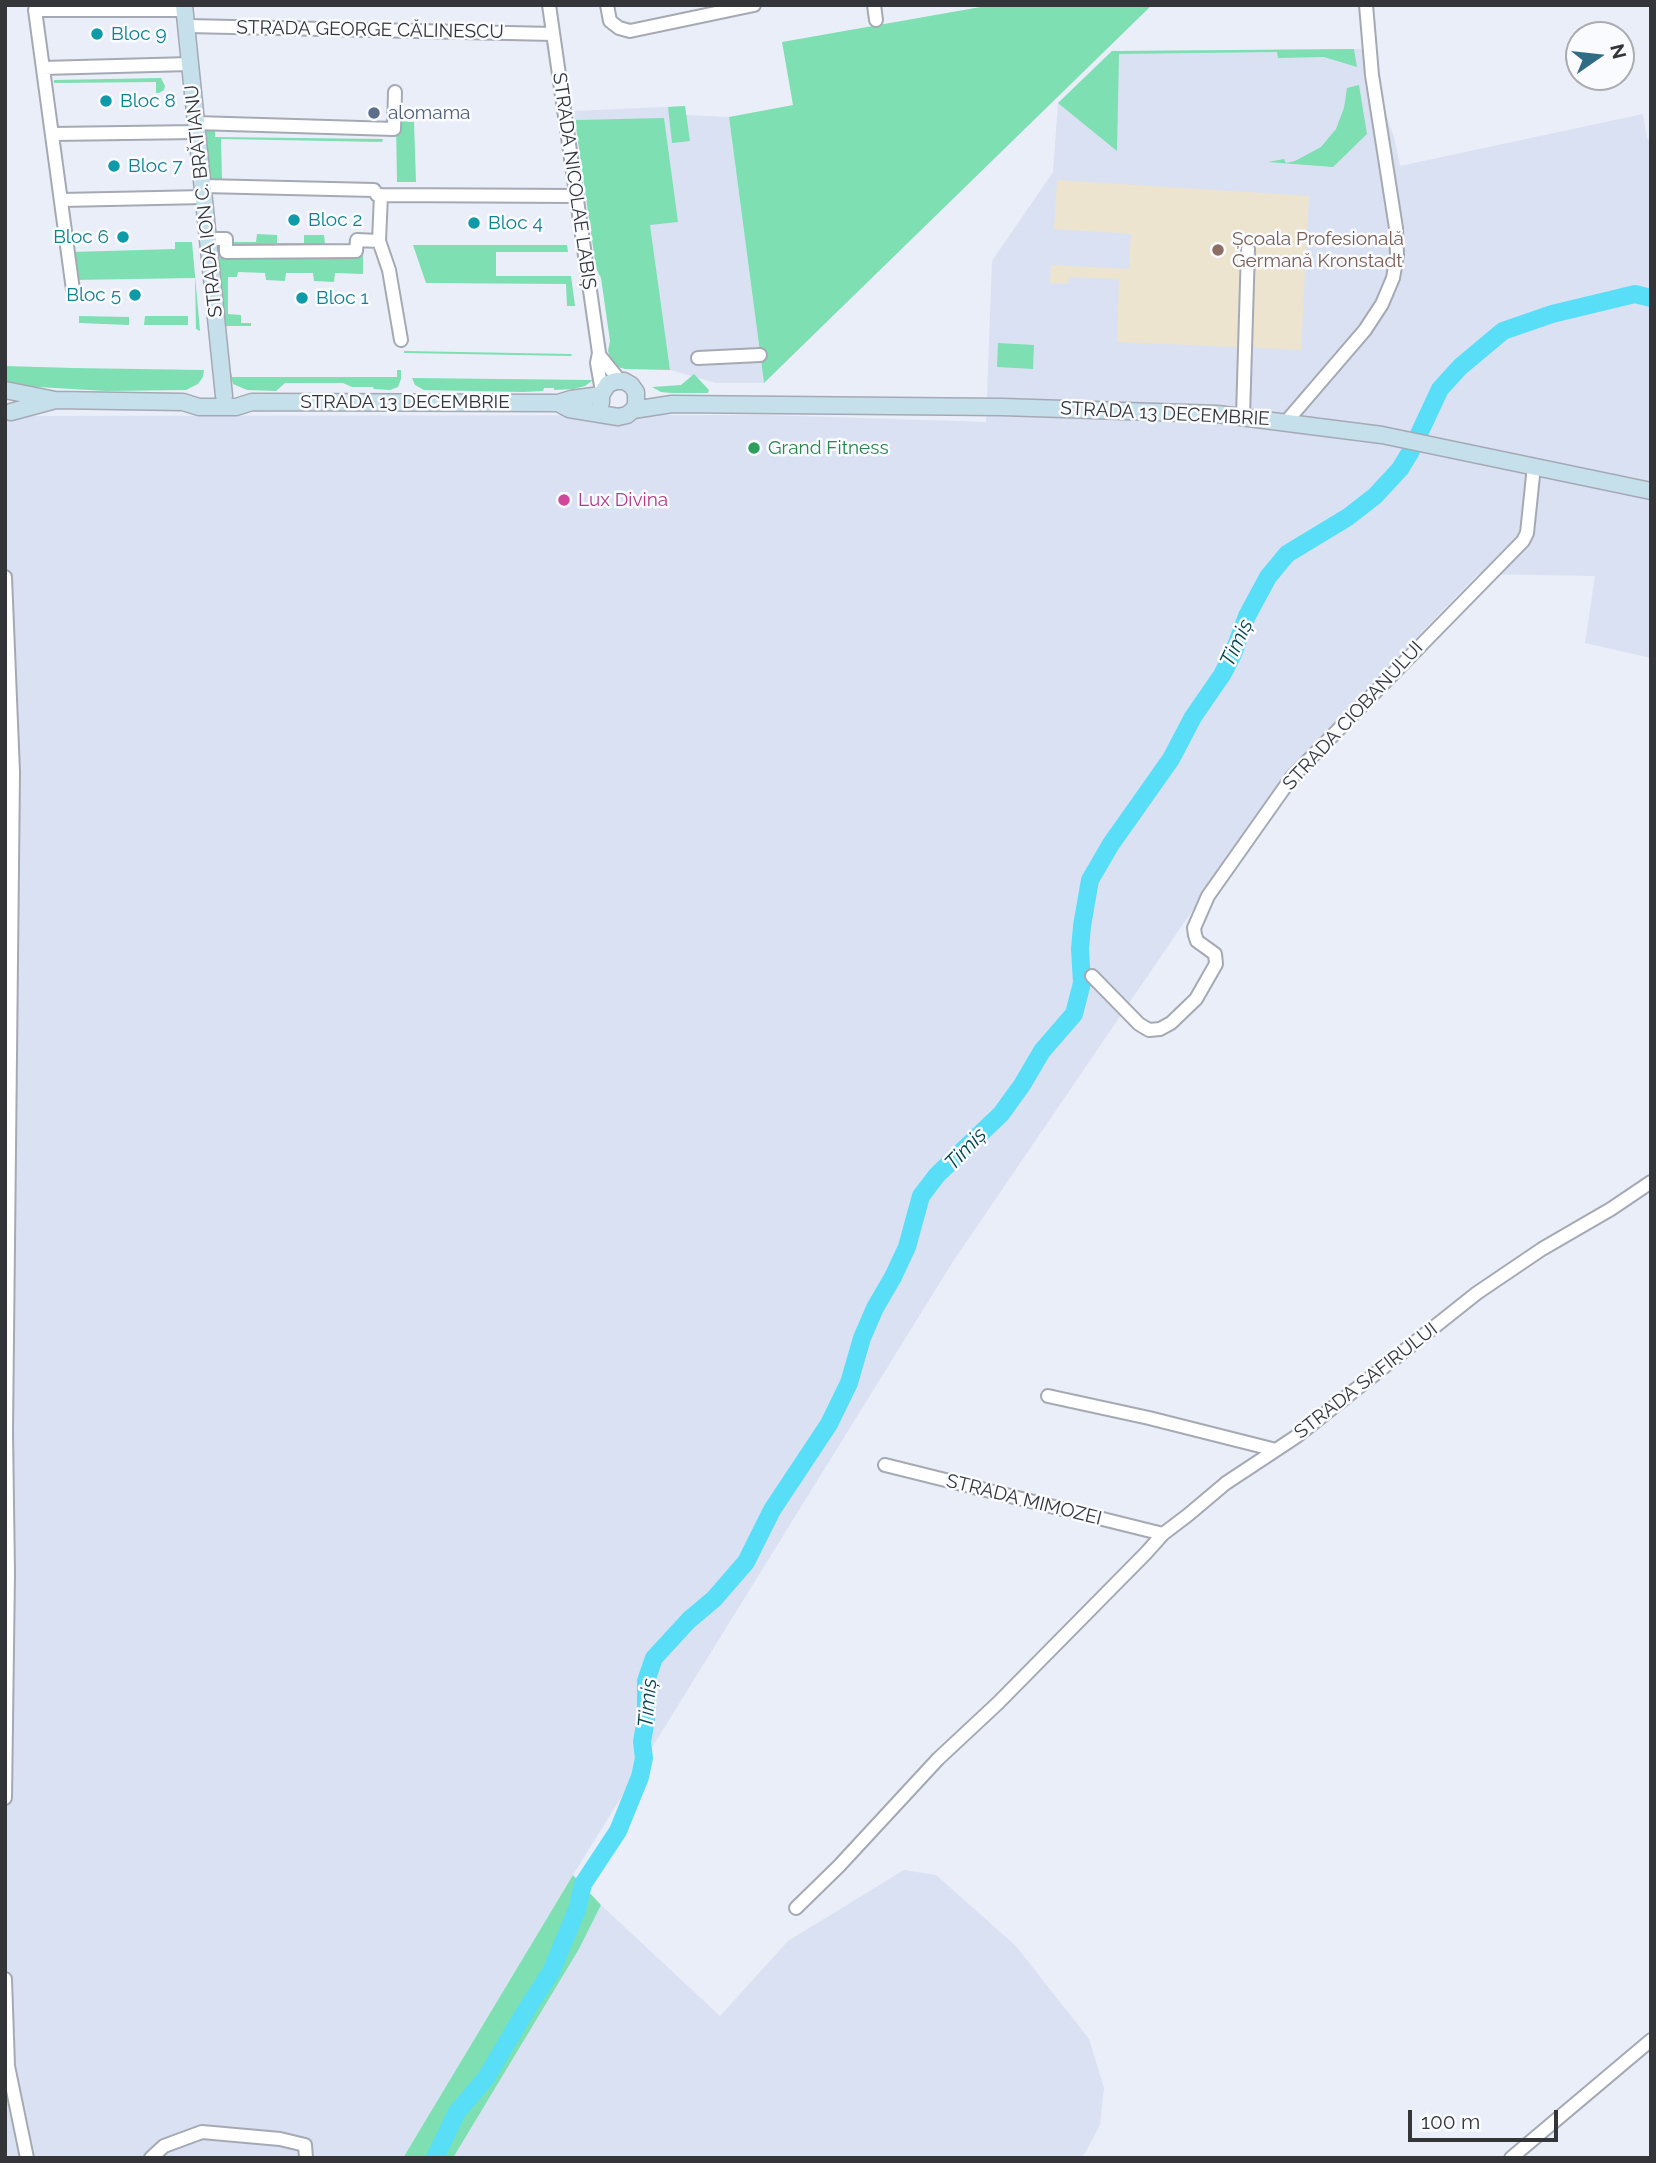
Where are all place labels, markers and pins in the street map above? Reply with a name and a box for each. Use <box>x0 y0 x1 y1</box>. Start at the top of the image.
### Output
place label: Bloc 9 <box>111 23 167 45</box>
marker: Bloc 9 <box>89 26 105 42</box>
place label: Bloc 8 <box>120 90 176 112</box>
marker: Bloc 8 <box>98 93 114 109</box>
place label: alomama <box>388 102 470 124</box>
marker: alomama <box>366 105 382 121</box>
place label: Bloc 7 <box>128 155 183 177</box>
marker: Bloc 7 <box>106 158 122 174</box>
place label: Bloc 2 <box>308 209 362 231</box>
marker: Bloc 2 <box>286 212 302 228</box>
place label: Bloc 4 <box>488 212 543 234</box>
marker: Bloc 4 <box>466 215 482 231</box>
place label: Bloc 6 <box>53 226 109 248</box>
place label: Școala Profesională Germană Kronstadt <box>1232 228 1404 272</box>
marker: Bloc 6 <box>115 229 131 245</box>
marker: Școala Profesională Germană Kronstadt <box>1210 242 1226 258</box>
place label: Bloc 5 <box>66 284 121 306</box>
marker: Bloc 5 <box>127 287 143 303</box>
place label: Bloc 1 <box>316 287 369 309</box>
marker: Bloc 1 <box>294 290 310 306</box>
place label: Grand Fitness <box>768 437 889 459</box>
marker: Grand Fitness <box>746 440 762 456</box>
place label: Lux Divina <box>578 489 668 511</box>
marker: Lux Divina <box>556 492 572 508</box>

